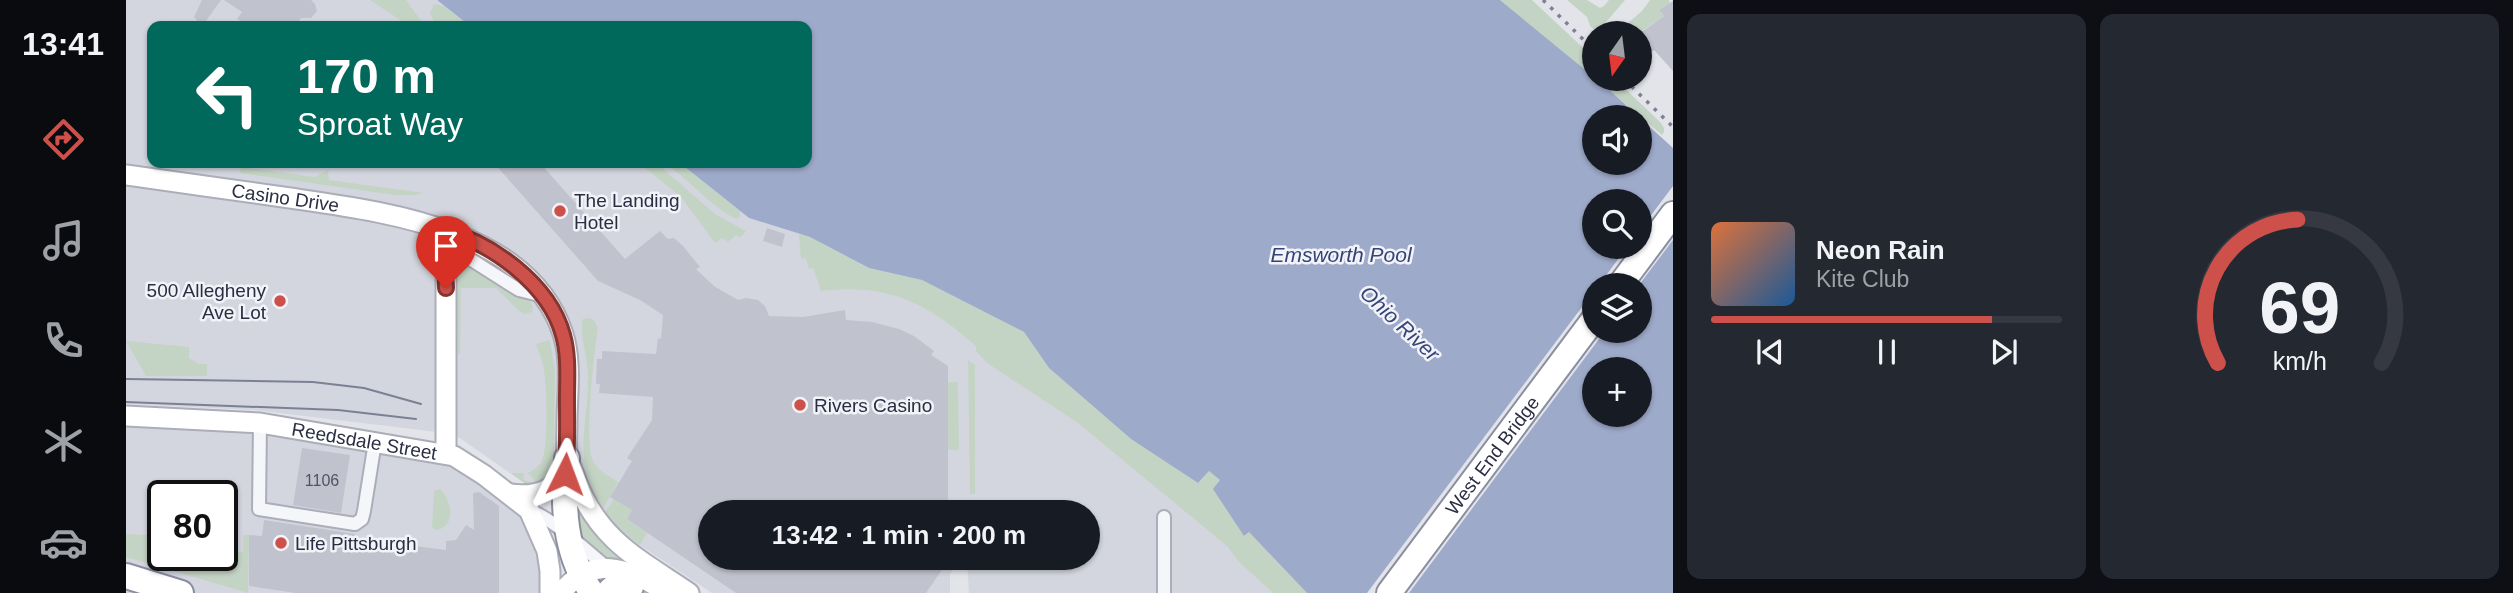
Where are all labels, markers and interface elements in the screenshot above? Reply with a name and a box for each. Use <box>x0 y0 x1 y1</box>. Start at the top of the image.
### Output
north arrow <box>1582 21 1652 91</box>
map controls <box>1582 21 1652 427</box>
text: 13:41 <box>22 26 104 62</box>
icon: left <box>182 49 273 140</box>
text: 170 m <box>297 49 436 103</box>
button: sound <box>1582 105 1652 175</box>
text: Sproat Way <box>297 106 463 142</box>
icon: directions <box>39 115 88 164</box>
street label: Casino Drive <box>230 179 341 216</box>
button: search <box>1582 189 1652 259</box>
place label: The Landing Hotel <box>574 190 680 233</box>
marker: The Landing Hotel <box>552 203 568 219</box>
icon: music <box>39 216 88 265</box>
pin <box>416 216 476 288</box>
icon: arrive <box>427 227 465 265</box>
text: Neon Rain <box>1816 235 1945 265</box>
water label: Emsworth Pool <box>1270 243 1413 266</box>
text: Kite Club <box>1816 266 1909 292</box>
text: 69 <box>2259 267 2340 348</box>
button: layers <box>1582 273 1652 343</box>
place label: 500 Allegheny Ave Lot <box>147 280 267 323</box>
water label: Ohio River <box>1356 281 1445 366</box>
marker: 500 Allegheny Ave Lot <box>272 293 288 309</box>
icon: phone <box>39 316 88 365</box>
icon: previous <box>1751 333 1789 371</box>
icon: pause <box>1868 333 1906 371</box>
icon: next <box>1985 333 2023 371</box>
text: km/h <box>2272 346 2327 374</box>
button: + <box>1582 357 1652 427</box>
street label: West End Bridge <box>1441 392 1543 519</box>
place label: Rivers Casino <box>814 395 932 416</box>
marker: Rivers Casino <box>792 397 808 413</box>
icon: climate <box>39 417 88 466</box>
street label: Reedsdale Street <box>290 418 439 464</box>
position arrow <box>528 437 602 511</box>
house number: 1106 <box>305 472 339 489</box>
speed limit sign: 80 <box>147 480 238 571</box>
icon: car <box>39 518 88 567</box>
text: 13:42 · 1 min · 200 m <box>772 520 1026 550</box>
place label: Life Pittsburgh <box>295 533 416 554</box>
marker: Life Pittsburgh <box>273 535 289 551</box>

